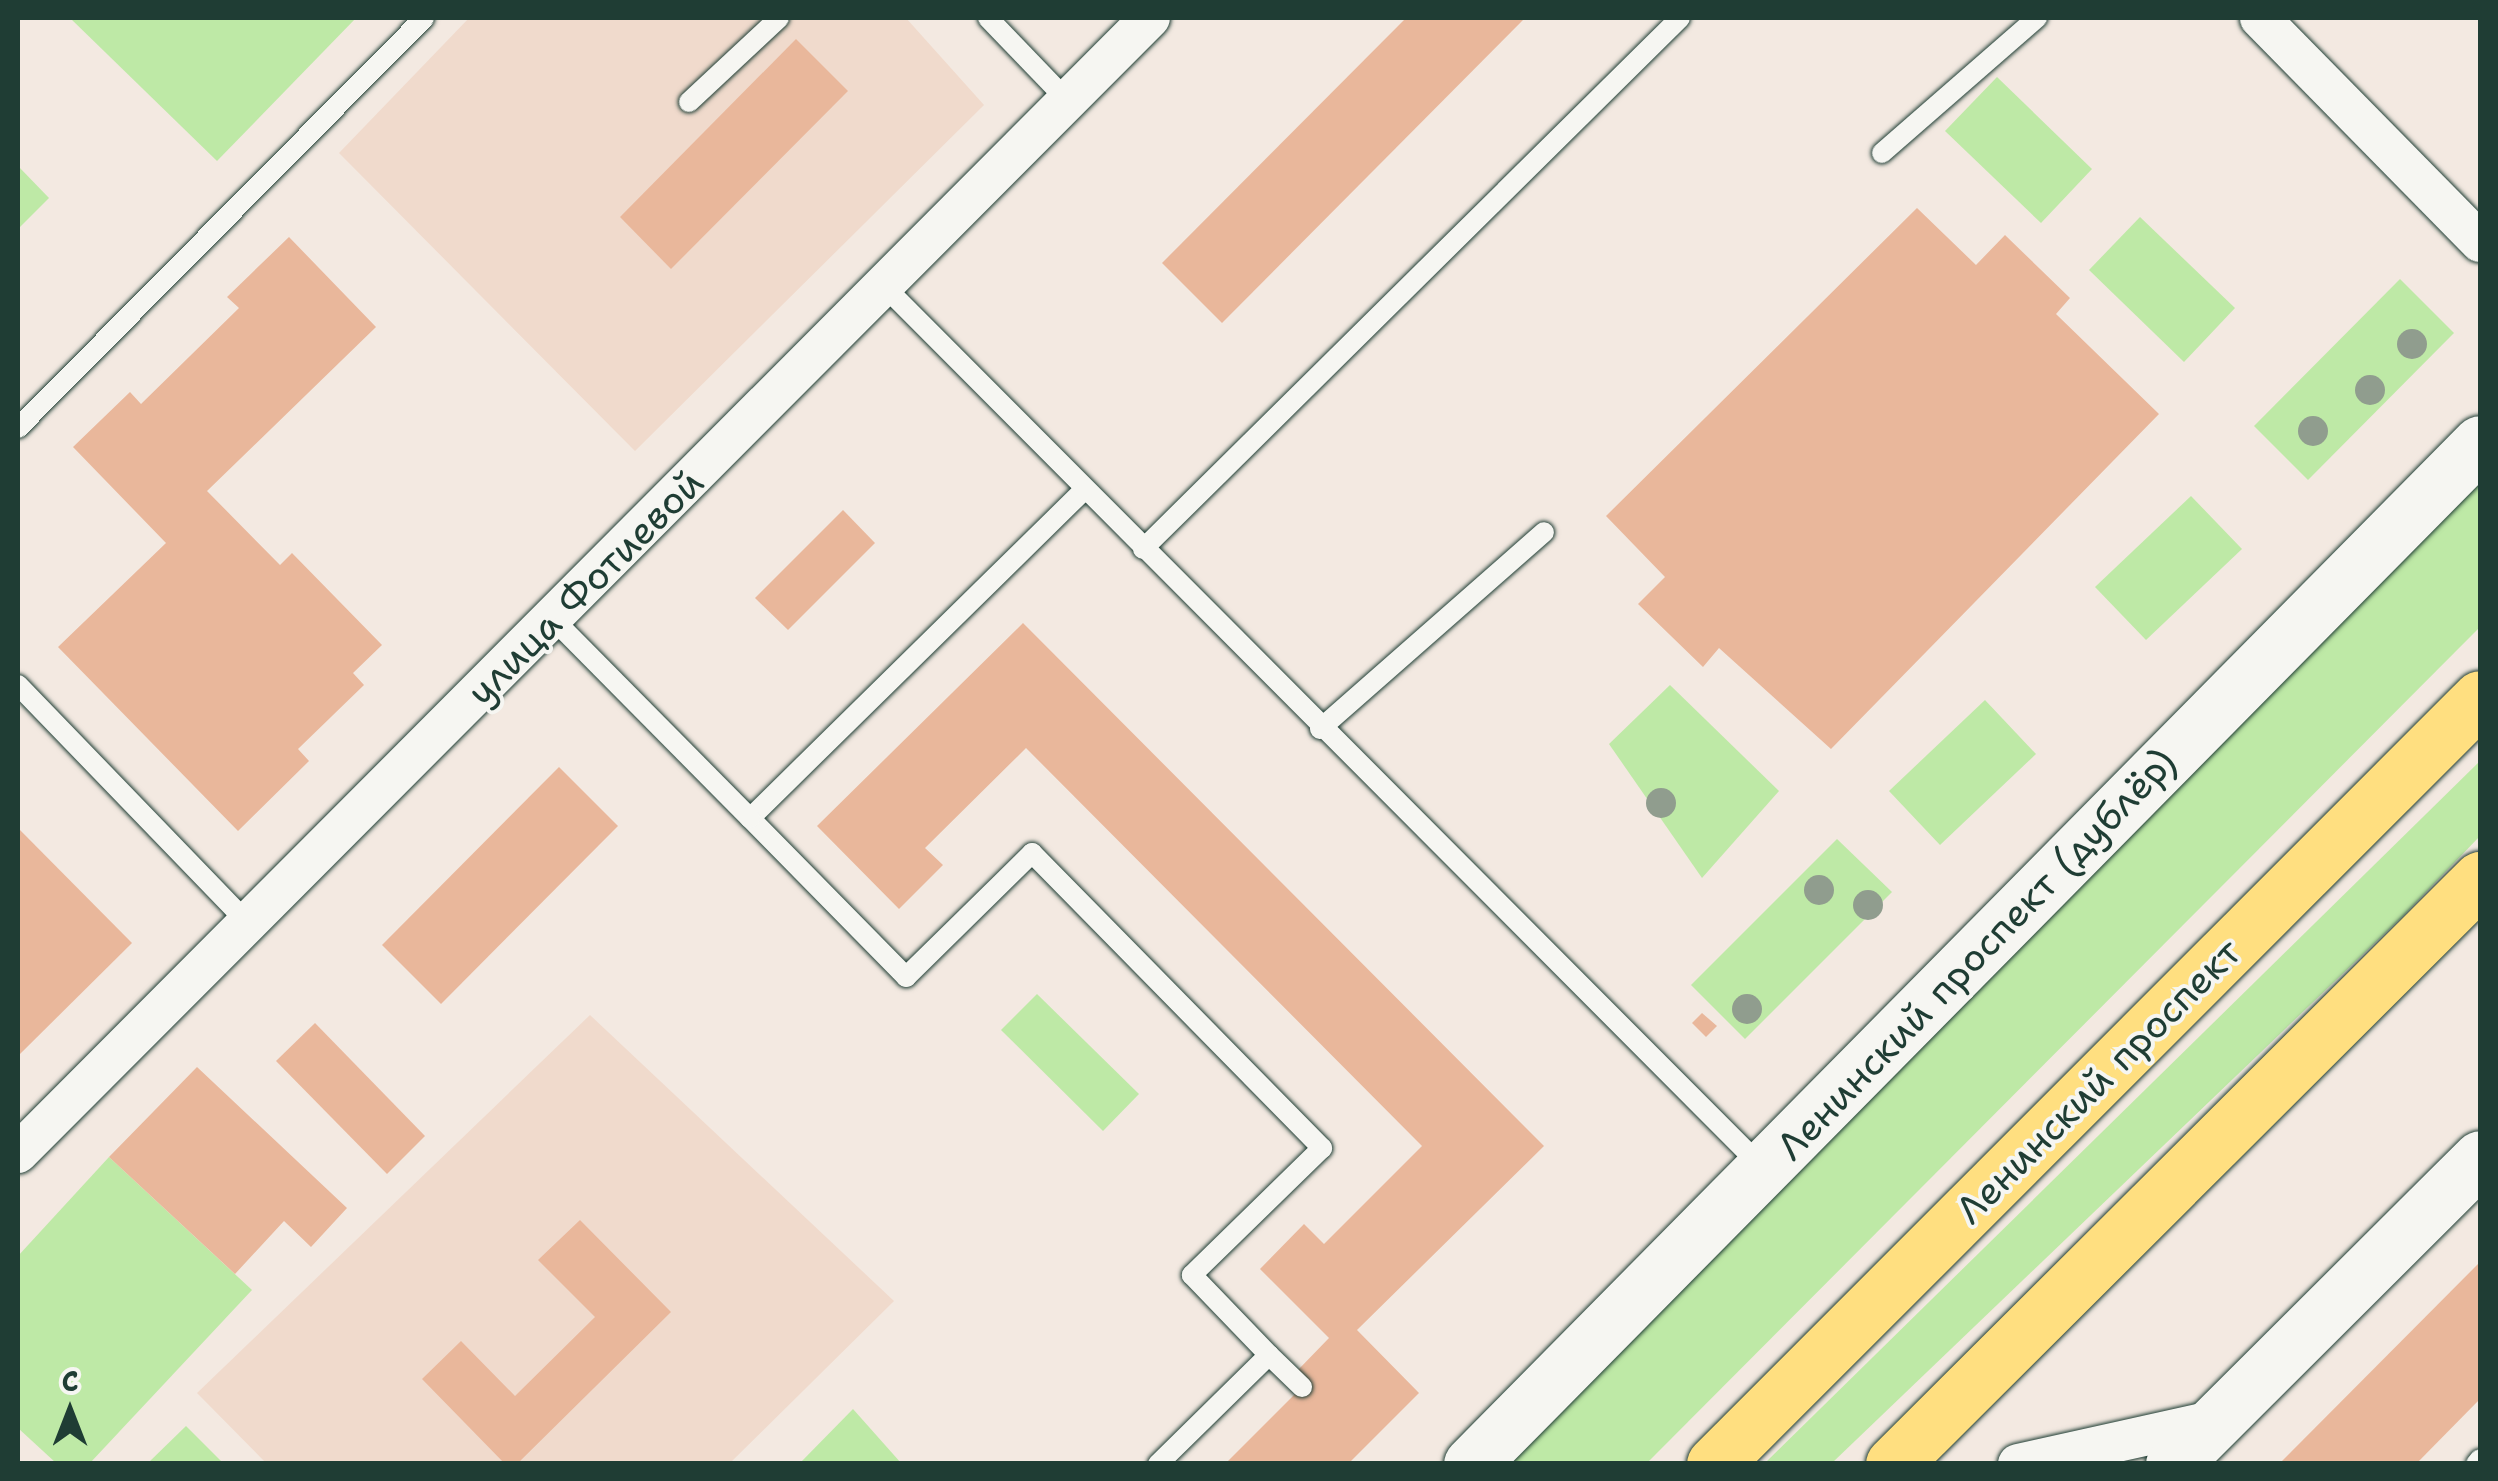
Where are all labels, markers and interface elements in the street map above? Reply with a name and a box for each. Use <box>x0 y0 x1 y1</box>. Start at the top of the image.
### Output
street label: улица Фотиевой <box>457 459 713 715</box>
street label: Ленинский проспект (дублёр) <box>1767 739 2185 1169</box>
street label: Ленинский проспект <box>1946 929 2250 1233</box>
north arrow <box>20 1361 120 1461</box>
text: С <box>61 1362 79 1400</box>

